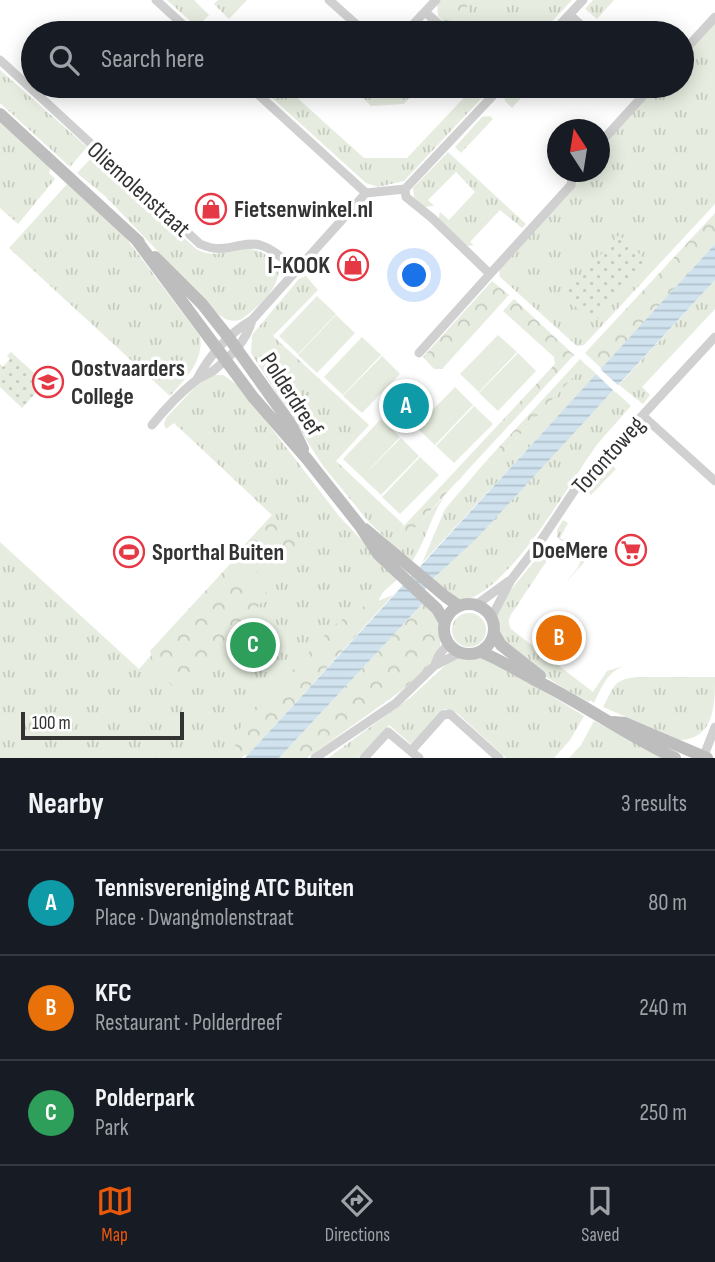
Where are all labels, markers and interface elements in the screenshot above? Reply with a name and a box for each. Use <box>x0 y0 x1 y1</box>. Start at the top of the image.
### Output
search box <box>21 21 694 98</box>
icon: search <box>45 41 83 79</box>
text: Search here <box>101 44 204 75</box>
north arrow <box>547 119 610 182</box>
street label: Oliemolenstraat <box>81 135 196 243</box>
shop icon: Fietsenwinkel.nl <box>194 192 228 226</box>
place label: Fietsenwinkel.nl <box>234 195 373 224</box>
shop icon: I-KOOK <box>336 248 370 282</box>
place label: I-KOOK <box>267 251 330 280</box>
your location <box>397 258 431 292</box>
street label: Polderdreef <box>254 347 330 442</box>
place label: Oostvaarders College <box>71 354 185 411</box>
school or university icon: Oostvaarders College <box>31 365 65 399</box>
pin: A <box>383 380 429 432</box>
street label: Torontoweg <box>566 410 651 500</box>
supermarket icon: DoeMere <box>614 533 648 567</box>
sports icon: Sporthal Buiten <box>112 535 146 569</box>
place label: DoeMere <box>532 536 608 565</box>
place label: Sporthal Buiten <box>152 538 284 567</box>
pin: B <box>536 612 582 664</box>
pin: C <box>230 619 276 671</box>
scale bar <box>21 709 184 741</box>
text: 100 m <box>32 712 71 735</box>
text: Nearby <box>28 786 104 822</box>
text: 3 results <box>621 790 687 818</box>
text: Tennisvereniging ATC Buiten <box>95 873 354 904</box>
text: A <box>46 889 56 917</box>
text: 80 m <box>648 889 687 917</box>
text: Place · Dwangmolenstraat <box>95 904 294 932</box>
text: KFC <box>95 978 132 1009</box>
text: B <box>46 994 56 1022</box>
text: 240 m <box>639 994 687 1022</box>
text: Restaurant · Polderdreef <box>95 1009 282 1037</box>
text: Polderpark <box>95 1083 195 1114</box>
text: C <box>45 1099 57 1127</box>
text: 250 m <box>640 1099 687 1127</box>
text: Park <box>95 1114 129 1142</box>
tab: Map <box>96 1182 134 1247</box>
tab: Directions <box>325 1182 390 1247</box>
tab: Saved <box>581 1182 619 1247</box>

